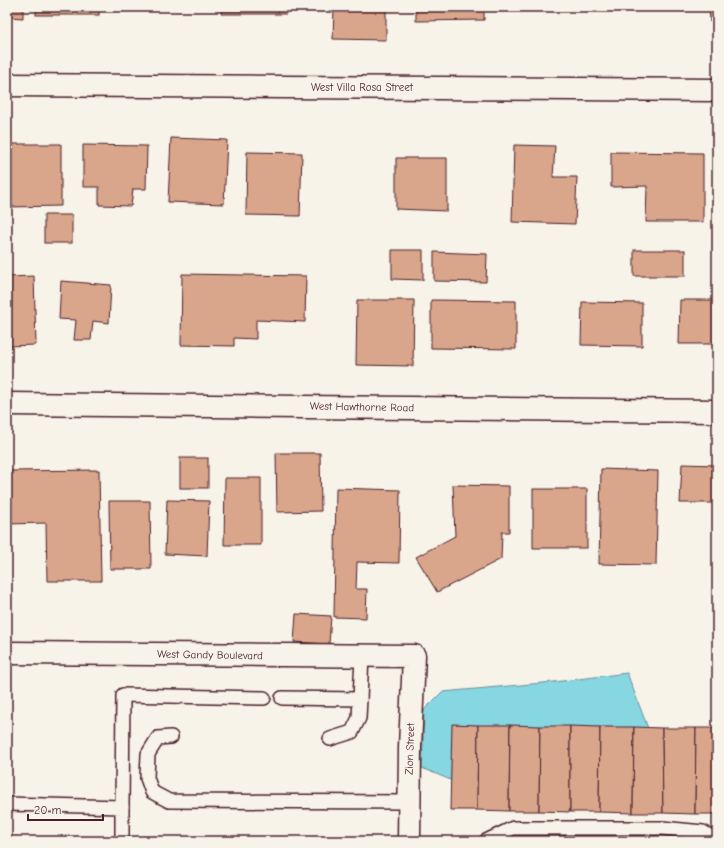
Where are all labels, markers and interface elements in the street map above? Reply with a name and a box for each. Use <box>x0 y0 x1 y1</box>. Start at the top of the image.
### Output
street label: West Villa Rosa Street <box>311 81 414 94</box>
street label: West Hawthorne Road <box>310 400 414 414</box>
street label: West Gandy Boulevard <box>157 648 263 662</box>
street label: Zion Street <box>403 722 417 775</box>
scale bar <box>28 796 103 822</box>
text: 20 m <box>34 803 62 817</box>

